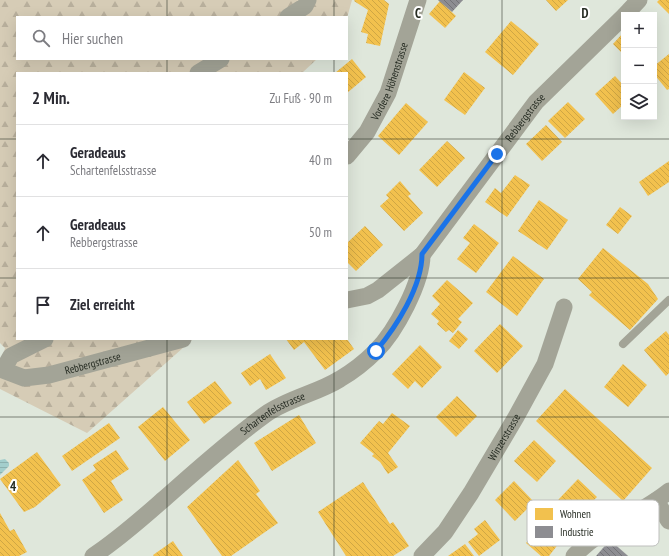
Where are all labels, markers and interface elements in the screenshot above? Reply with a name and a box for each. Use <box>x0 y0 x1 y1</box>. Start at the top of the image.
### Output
text: C <box>415 5 421 22</box>
text: D <box>582 5 589 22</box>
map controls <box>621 12 657 120</box>
button: + <box>621 12 657 48</box>
search box <box>16 16 348 60</box>
icon: search <box>30 27 52 49</box>
text: Hier suchen <box>62 29 123 48</box>
street label: Vordere Höhenstrasse <box>367 40 411 123</box>
button: − <box>621 48 657 84</box>
button: layers <box>621 84 657 120</box>
text: 2 Min. <box>32 87 70 109</box>
text: Zu Fuß · 90 m <box>270 90 332 107</box>
street label: Rebbergstrasse <box>502 90 548 144</box>
text: Geradeaus <box>70 143 126 162</box>
route end <box>488 145 506 163</box>
icon: ahead <box>32 150 54 172</box>
text: 40 m <box>309 152 332 169</box>
text: Schartenfelsstrasse <box>70 162 156 179</box>
text: Geradeaus <box>70 215 126 234</box>
icon: ahead <box>32 222 54 244</box>
text: 50 m <box>309 224 332 241</box>
text: Rebbergstrasse <box>70 234 138 251</box>
icon: arrive <box>32 294 54 316</box>
text: Ziel erreicht <box>70 295 135 314</box>
route start <box>367 342 385 360</box>
street label: Rebbergstrasse <box>63 349 123 377</box>
street label: Schartenfelsstrasse <box>237 389 307 438</box>
street label: Winzerstrasse <box>485 411 524 463</box>
text: 4 <box>10 478 17 495</box>
legend <box>527 500 659 546</box>
text: Wohnen <box>560 507 591 521</box>
text: Industrie <box>560 525 594 539</box>

